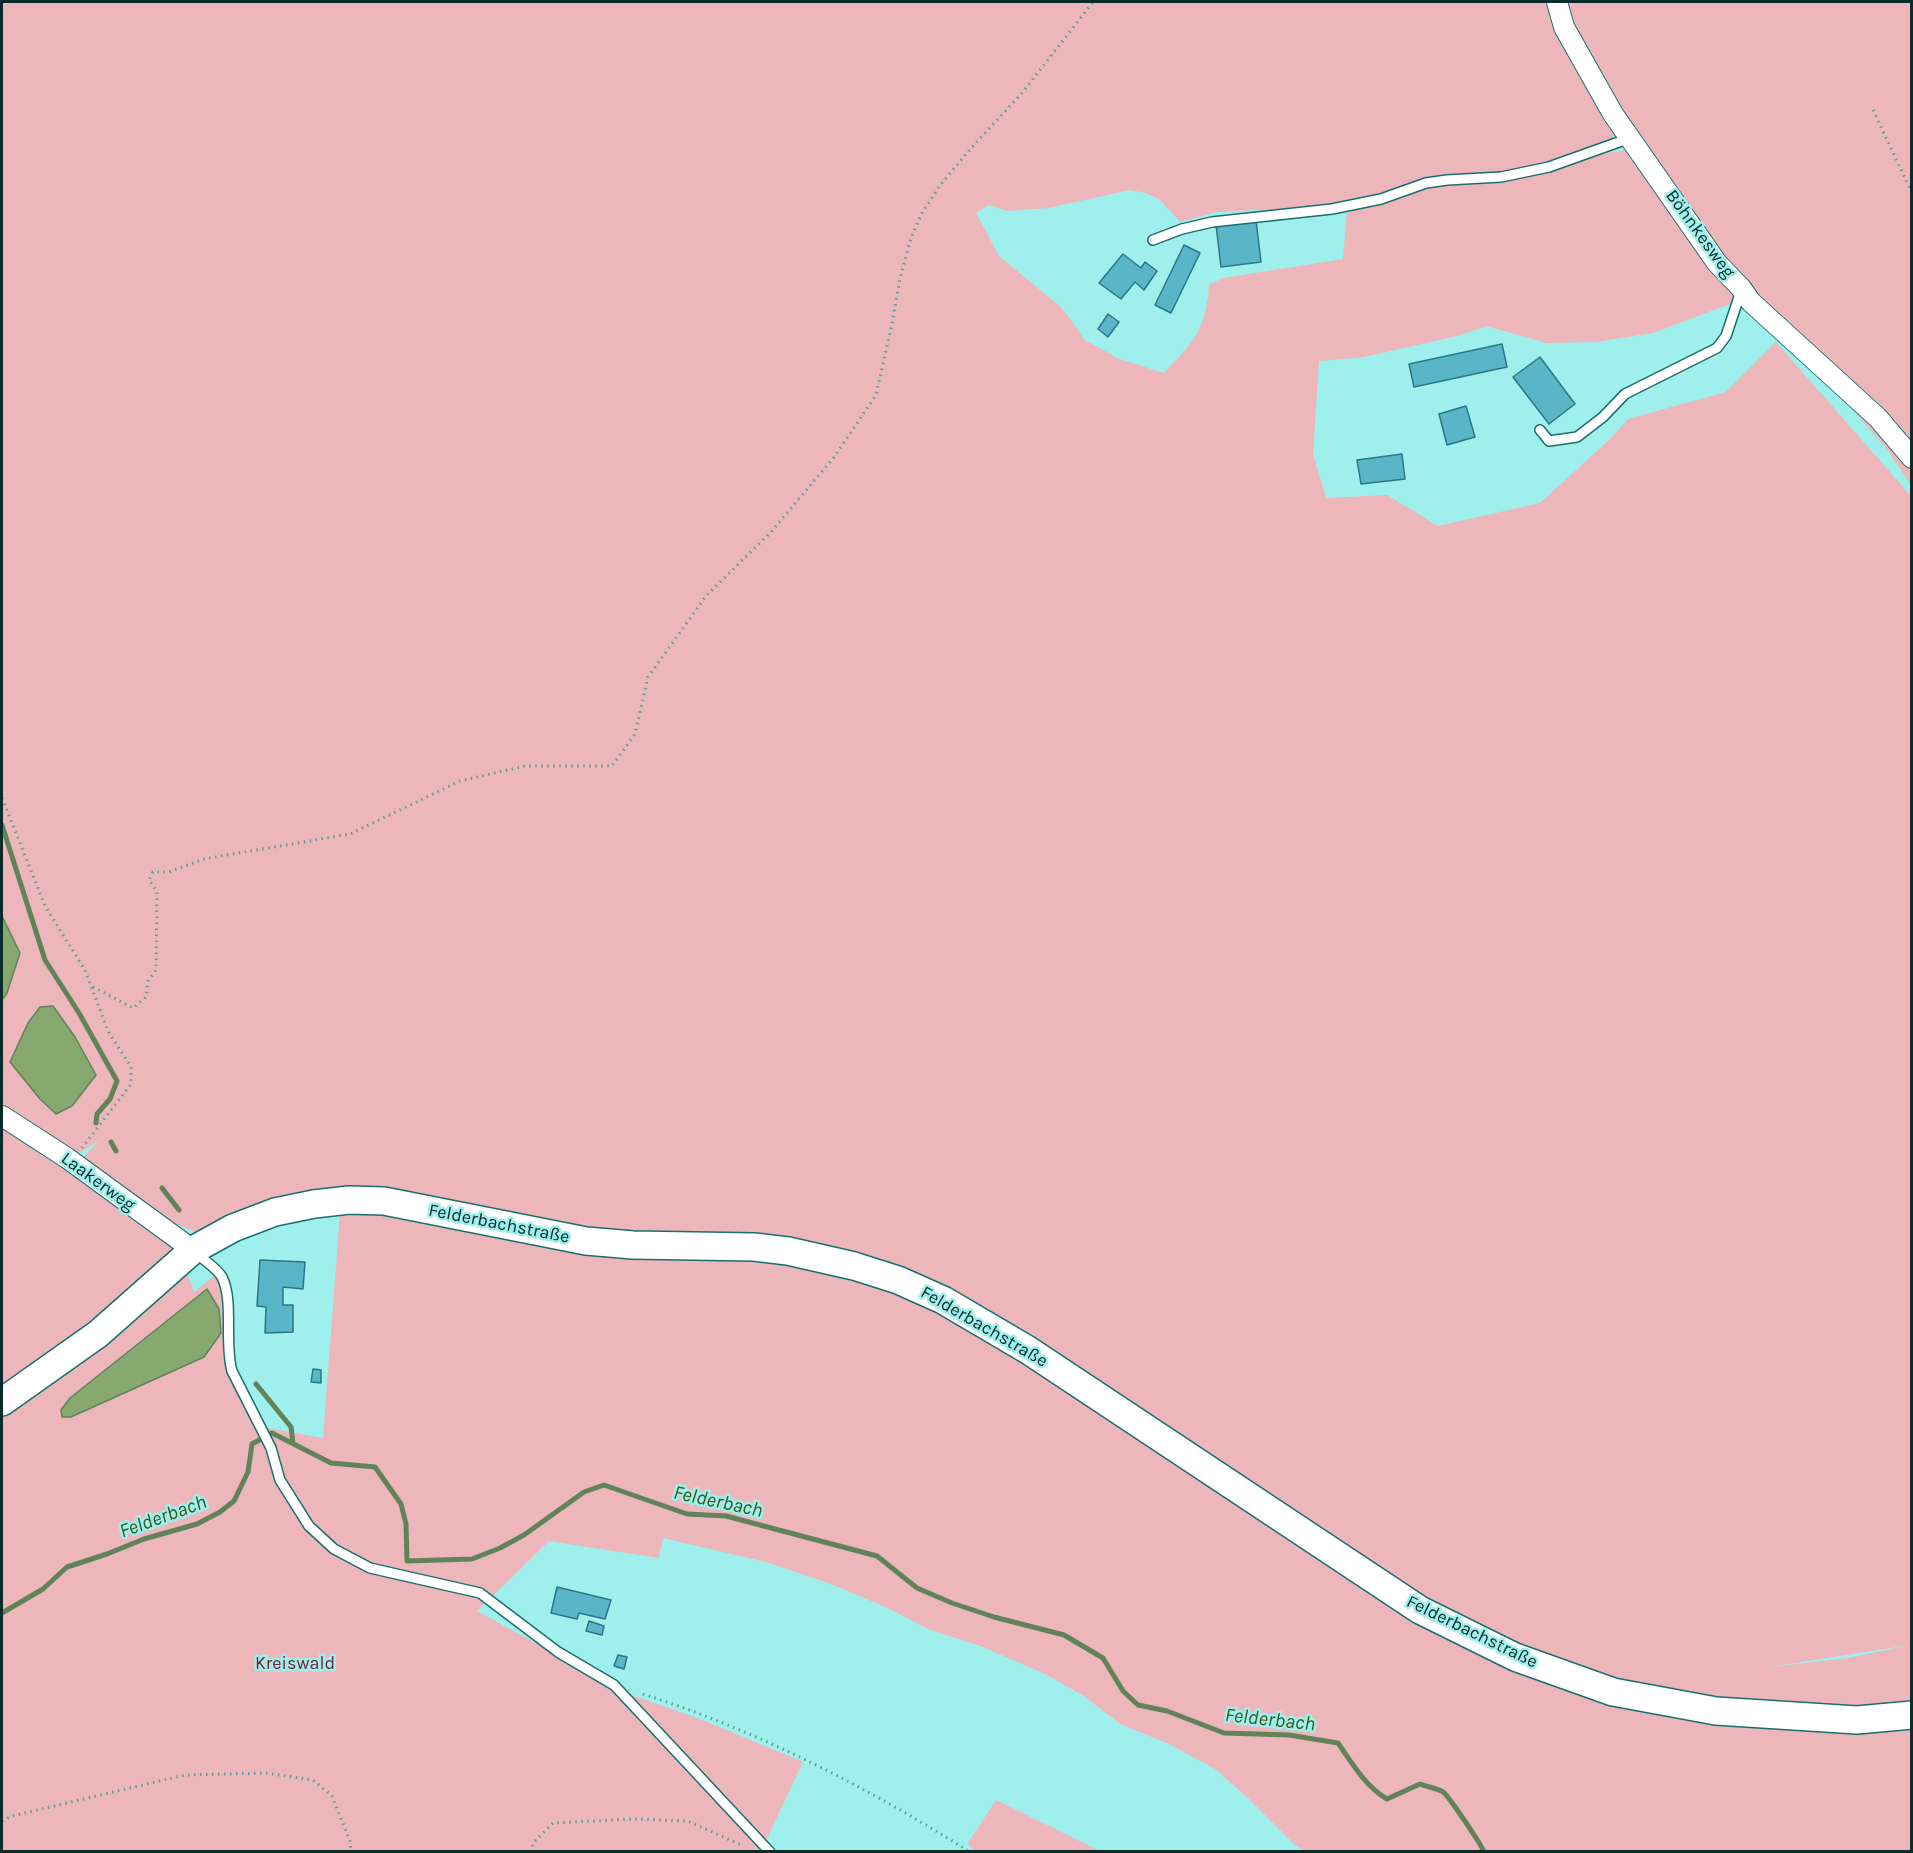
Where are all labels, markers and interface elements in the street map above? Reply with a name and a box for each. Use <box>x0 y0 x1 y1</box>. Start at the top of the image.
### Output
street label: Böhnkesweg <box>1661 186 1739 282</box>
street label: Laakerweg <box>57 1148 139 1216</box>
street label: Felderbachstraße <box>427 1200 571 1248</box>
street label: Felderbachstraße <box>917 1282 1051 1372</box>
water label: Felderbach <box>671 1481 765 1523</box>
water label: Felderbach <box>116 1490 210 1544</box>
street label: Felderbachstraße <box>1403 1591 1541 1673</box>
park label: Kreiswald <box>255 1653 335 1675</box>
water label: Felderbach <box>1224 1703 1316 1737</box>

